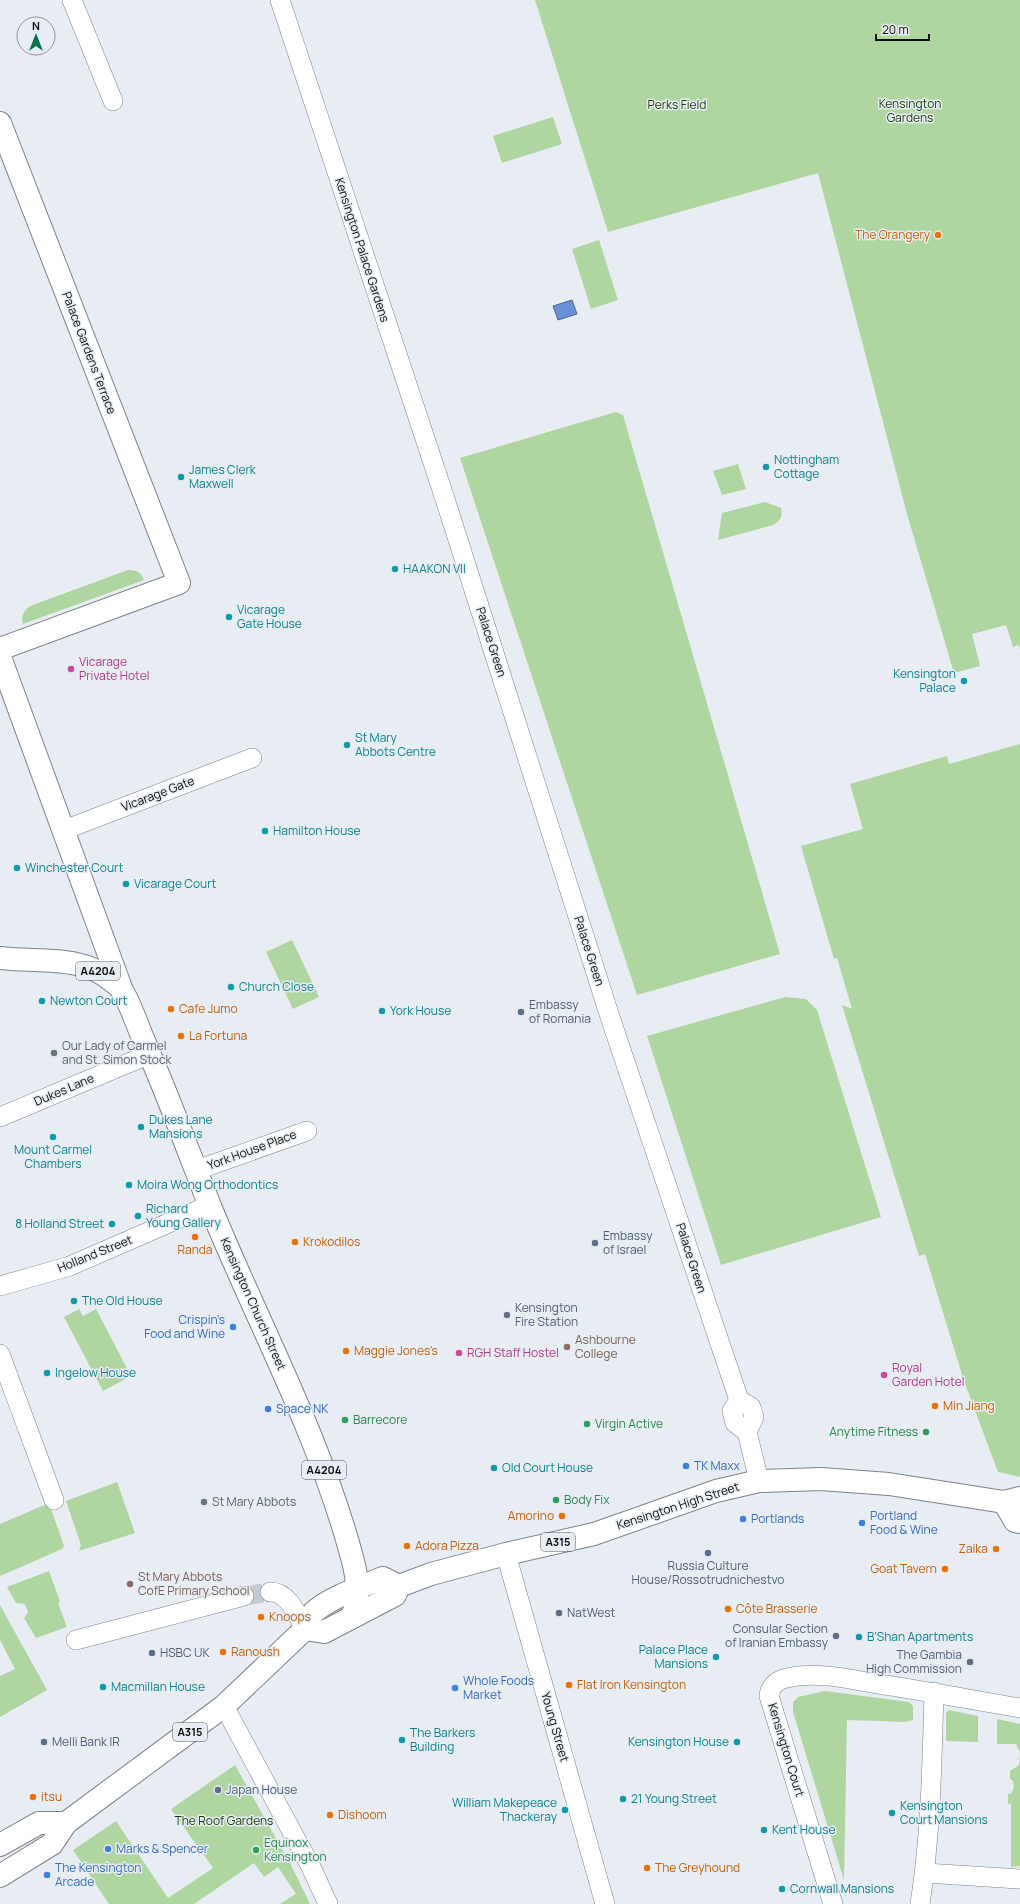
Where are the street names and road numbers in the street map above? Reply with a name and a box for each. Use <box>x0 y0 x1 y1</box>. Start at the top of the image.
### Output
street label: Kensington Palace Gardens <box>331 175 394 324</box>
street label: Palace Gardens Terrace <box>58 289 121 416</box>
street label: Palace Green <box>472 605 511 679</box>
street label: Vicarage Gate <box>119 772 197 815</box>
street label: Palace Green <box>570 914 609 988</box>
road number: A4204 <box>76 962 120 980</box>
street label: Dukes Lane <box>31 1069 96 1110</box>
street label: York House Place <box>205 1125 299 1174</box>
street label: Palace Green <box>672 1221 711 1295</box>
street label: Holland Street <box>55 1231 135 1276</box>
street label: Kensington Church Street <box>216 1235 291 1373</box>
road number: A4204 <box>302 1461 346 1479</box>
street label: Kensington High Street <box>614 1478 742 1533</box>
road number: A315 <box>541 1533 575 1551</box>
street label: Young Street <box>537 1690 574 1764</box>
street label: Kensington Court <box>764 1701 809 1799</box>
road number: A315 <box>173 1723 207 1741</box>

